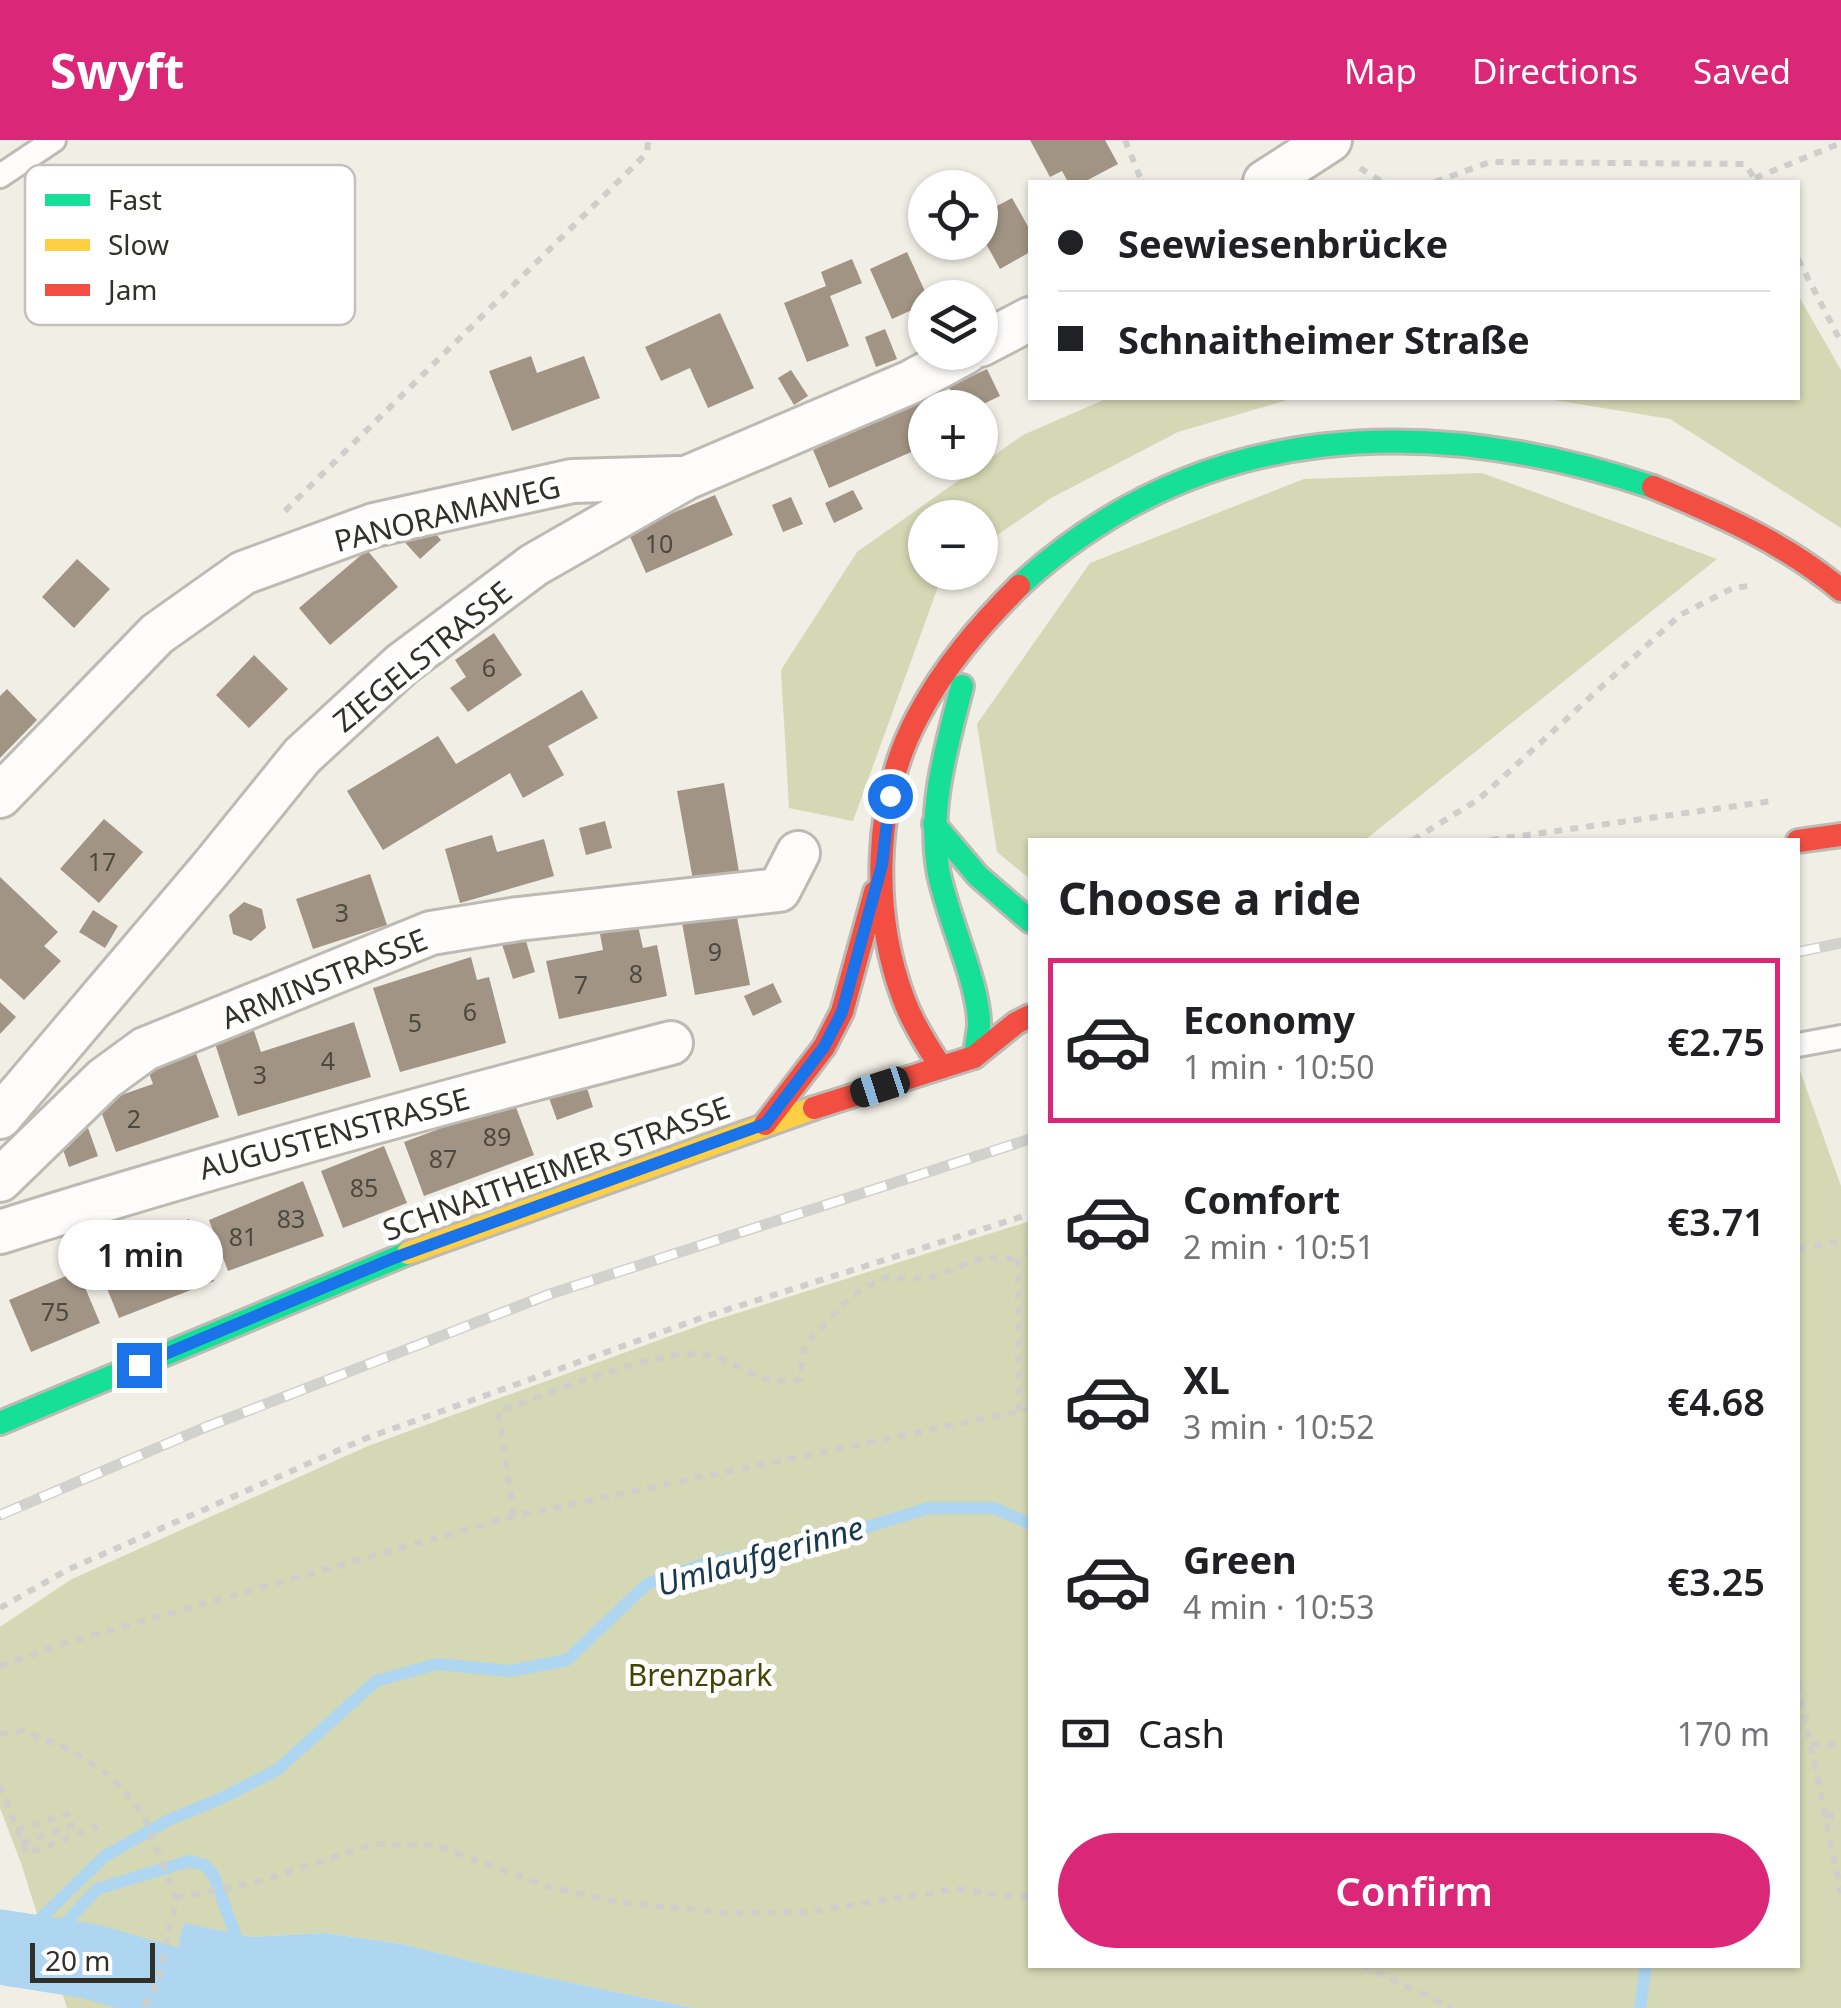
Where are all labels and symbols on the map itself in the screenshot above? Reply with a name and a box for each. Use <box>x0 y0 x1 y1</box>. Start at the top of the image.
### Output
legend <box>25 165 355 325</box>
text: Fast <box>108 180 162 218</box>
text: Slow <box>108 225 169 263</box>
text: Jam <box>105 270 158 308</box>
street label: PANORAMAWEG <box>330 465 564 561</box>
house number: 10 <box>645 526 673 560</box>
street label: ZIEGELSTRASSE <box>324 571 520 741</box>
house number: 6 <box>482 650 496 684</box>
route start <box>868 774 913 819</box>
house number: 17 <box>88 844 116 878</box>
house number: 3 <box>335 895 349 929</box>
street label: ARMINSTRASSE <box>215 918 433 1038</box>
house number: 9 <box>708 934 722 968</box>
house number: 8 <box>629 956 643 990</box>
house number: 7 <box>574 967 588 1001</box>
house number: 6 <box>463 994 477 1028</box>
house number: 5 <box>408 1005 422 1039</box>
house number: 4 <box>321 1043 335 1077</box>
house number: 3 <box>253 1057 267 1091</box>
car <box>847 1063 913 1111</box>
street label: AUGUSTENSTRASSE <box>194 1077 474 1189</box>
street label: SCHNAITHEIMER STRASSE <box>377 1086 735 1250</box>
house number: 2 <box>127 1101 141 1135</box>
house number: 89 <box>483 1119 511 1153</box>
house number: 87 <box>429 1141 457 1175</box>
house number: 85 <box>350 1170 378 1204</box>
house number: 83 <box>277 1201 305 1235</box>
house number: 81 <box>229 1219 257 1253</box>
callout: 1 min <box>56 1220 222 1290</box>
house number: 75 <box>41 1294 69 1328</box>
route end <box>117 1343 162 1388</box>
water label: Umlaufgerinne <box>652 1505 868 1605</box>
park label: Brenzpark <box>628 1654 772 1695</box>
scale bar <box>30 1938 155 1982</box>

